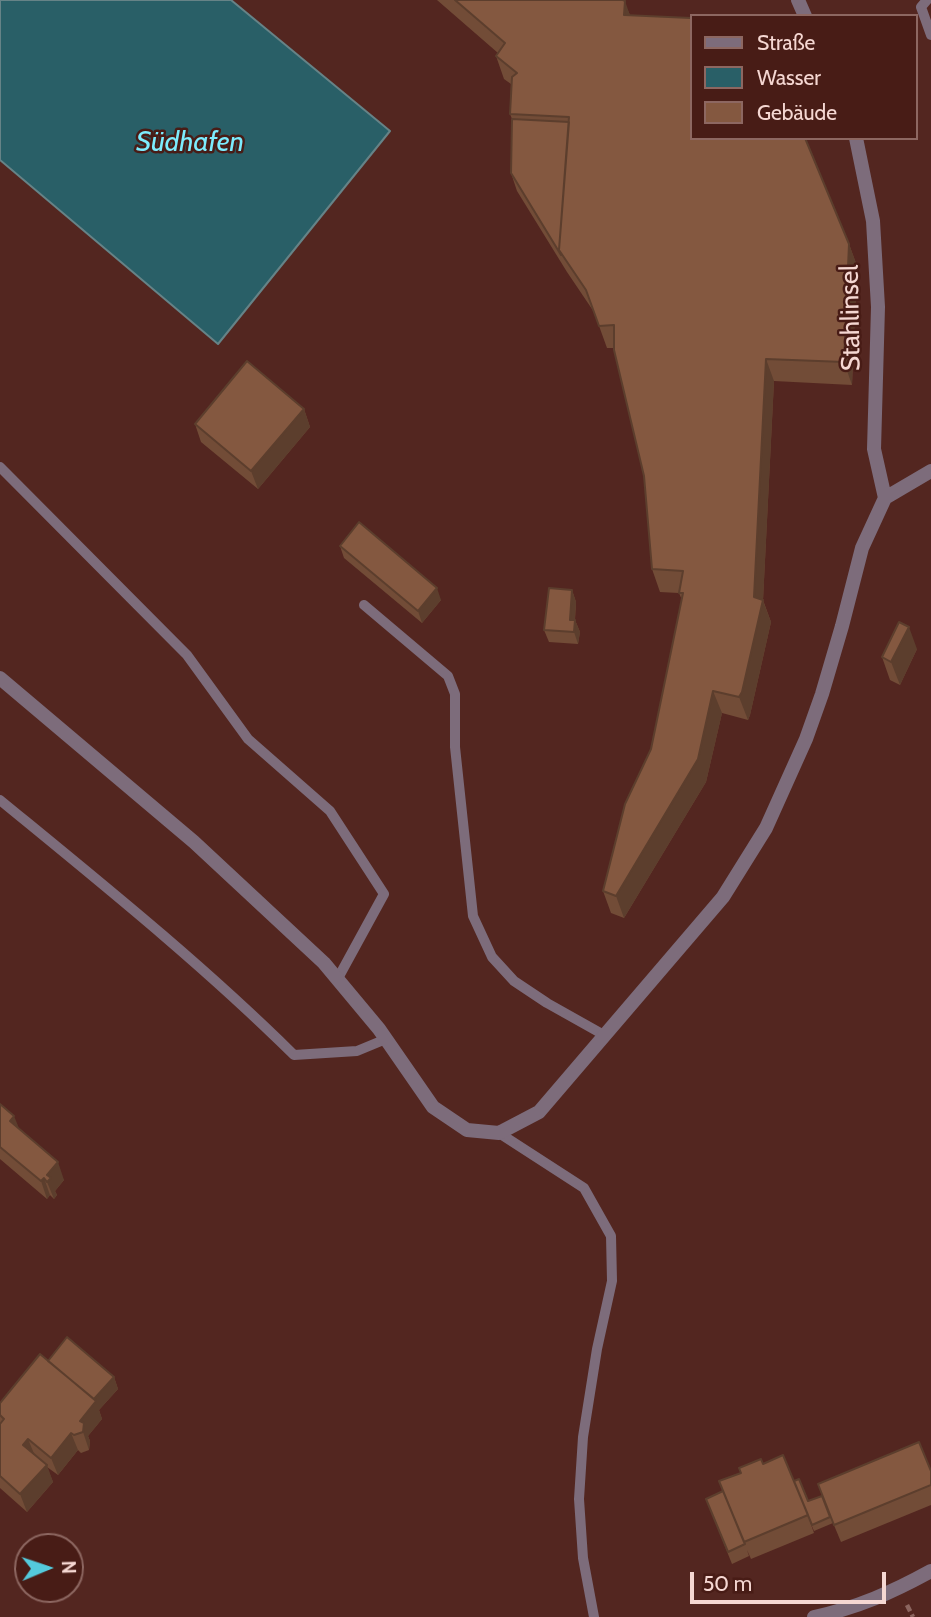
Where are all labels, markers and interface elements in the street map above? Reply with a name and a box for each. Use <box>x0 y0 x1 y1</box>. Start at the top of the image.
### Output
legend <box>690 14 917 140</box>
text: Straße <box>757 30 815 55</box>
text: Wasser <box>757 65 821 90</box>
text: Gebäude <box>757 100 837 125</box>
water label: Südhafen <box>136 126 244 160</box>
street label: Stahlinsel <box>834 264 868 372</box>
north arrow <box>14 1533 84 1603</box>
scale bar <box>693 1558 889 1602</box>
text: N <box>57 1560 80 1574</box>
text: 50 m <box>703 1571 752 1596</box>

